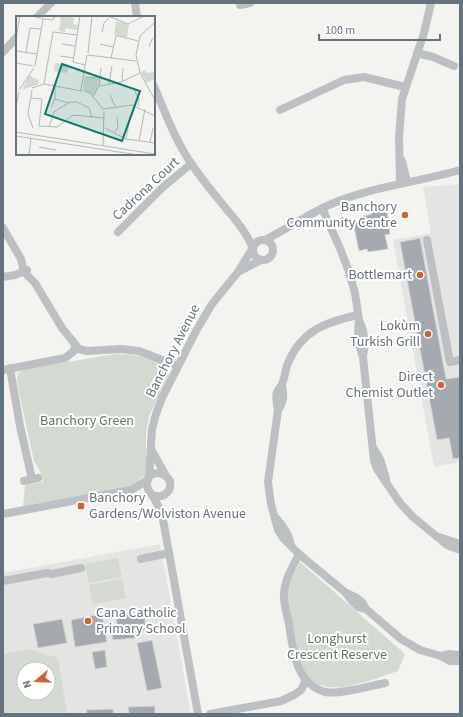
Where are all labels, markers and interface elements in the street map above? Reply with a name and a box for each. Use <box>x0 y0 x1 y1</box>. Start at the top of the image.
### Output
inset map <box>16 16 155 155</box>
scale bar <box>319 16 440 42</box>
text: 100 m <box>325 22 355 39</box>
street label: Cadrona Court <box>108 152 184 225</box>
place label: Banchory Community Centre <box>286 197 397 233</box>
marker: Banchory Community Centre <box>400 210 410 220</box>
place label: Bottlemart <box>348 265 412 285</box>
marker: Bottlemart <box>415 270 425 280</box>
street label: Banchory Avenue <box>141 301 205 401</box>
place label: Lokùm Turkish Grill <box>350 316 420 352</box>
marker: Lokùm Turkish Grill <box>423 329 433 339</box>
place label: Direct Chemist Outlet <box>346 367 433 403</box>
marker: Direct Chemist Outlet <box>436 380 446 390</box>
park label: Banchory Green <box>40 411 134 431</box>
place label: Banchory Gardens/Wolviston Avenue <box>89 488 246 524</box>
marker: Banchory Gardens/Wolviston Avenue <box>76 501 86 511</box>
place label: Cana Catholic Primary School <box>96 603 186 639</box>
marker: Cana Catholic Primary School <box>83 616 93 626</box>
park label: Longhurst Crescent Reserve <box>287 629 387 665</box>
north arrow <box>16 661 56 701</box>
text: N <box>19 678 35 690</box>

